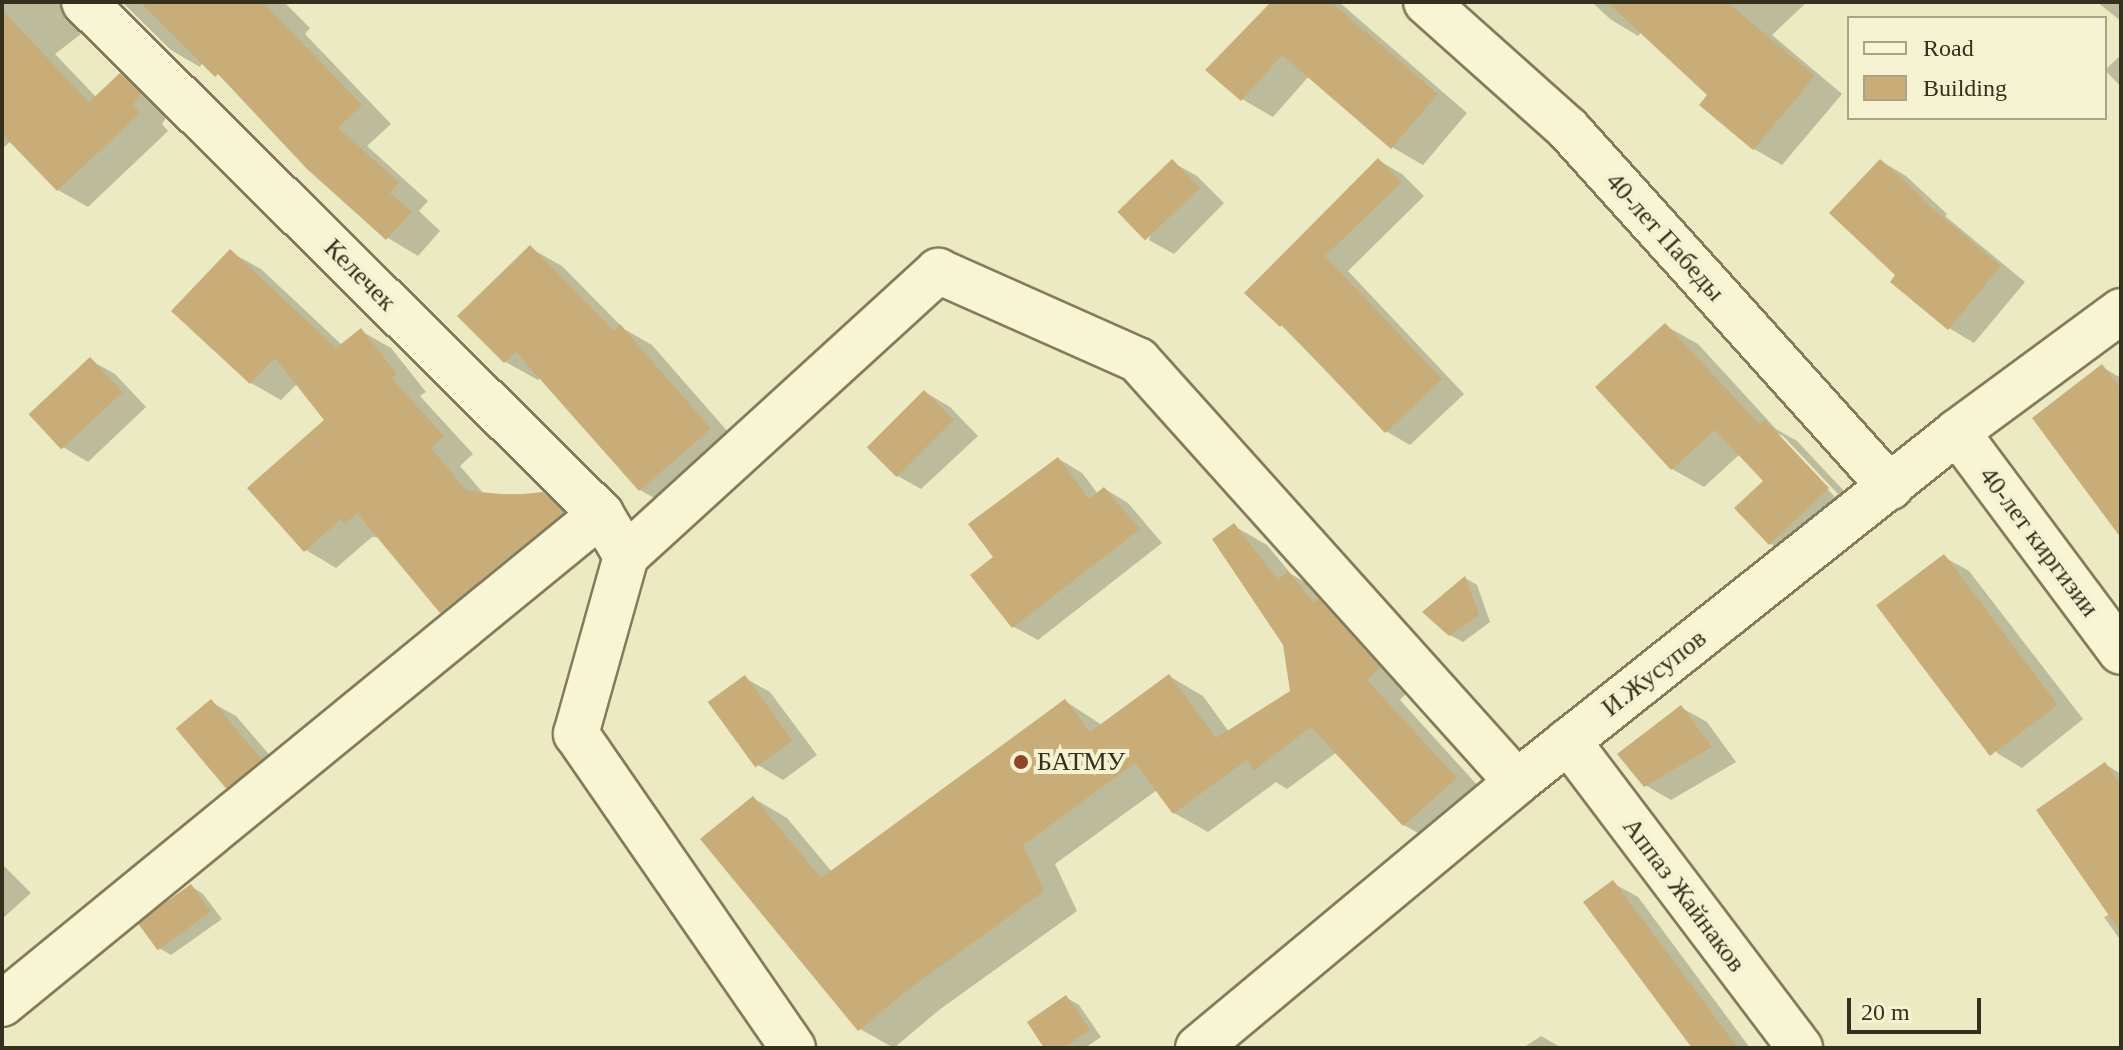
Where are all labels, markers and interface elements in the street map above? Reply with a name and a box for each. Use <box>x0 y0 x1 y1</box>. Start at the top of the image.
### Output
legend <box>1847 16 2107 120</box>
text: Road <box>1923 35 1974 61</box>
text: Building <box>1923 75 2007 101</box>
street label: 40-лет Пабеды <box>1599 166 1731 308</box>
street label: Келечек <box>318 233 402 317</box>
street label: 40-лет киргизии <box>1973 461 2105 623</box>
street label: И.Жусупов <box>1596 623 1712 723</box>
place label: БАТМУ <box>1037 746 1125 778</box>
marker: БАТМУ <box>1012 753 1030 771</box>
street label: Аппаз Жайнаков <box>1616 812 1752 978</box>
scale bar <box>1851 982 1985 1032</box>
text: 20 m <box>1861 999 1910 1025</box>

